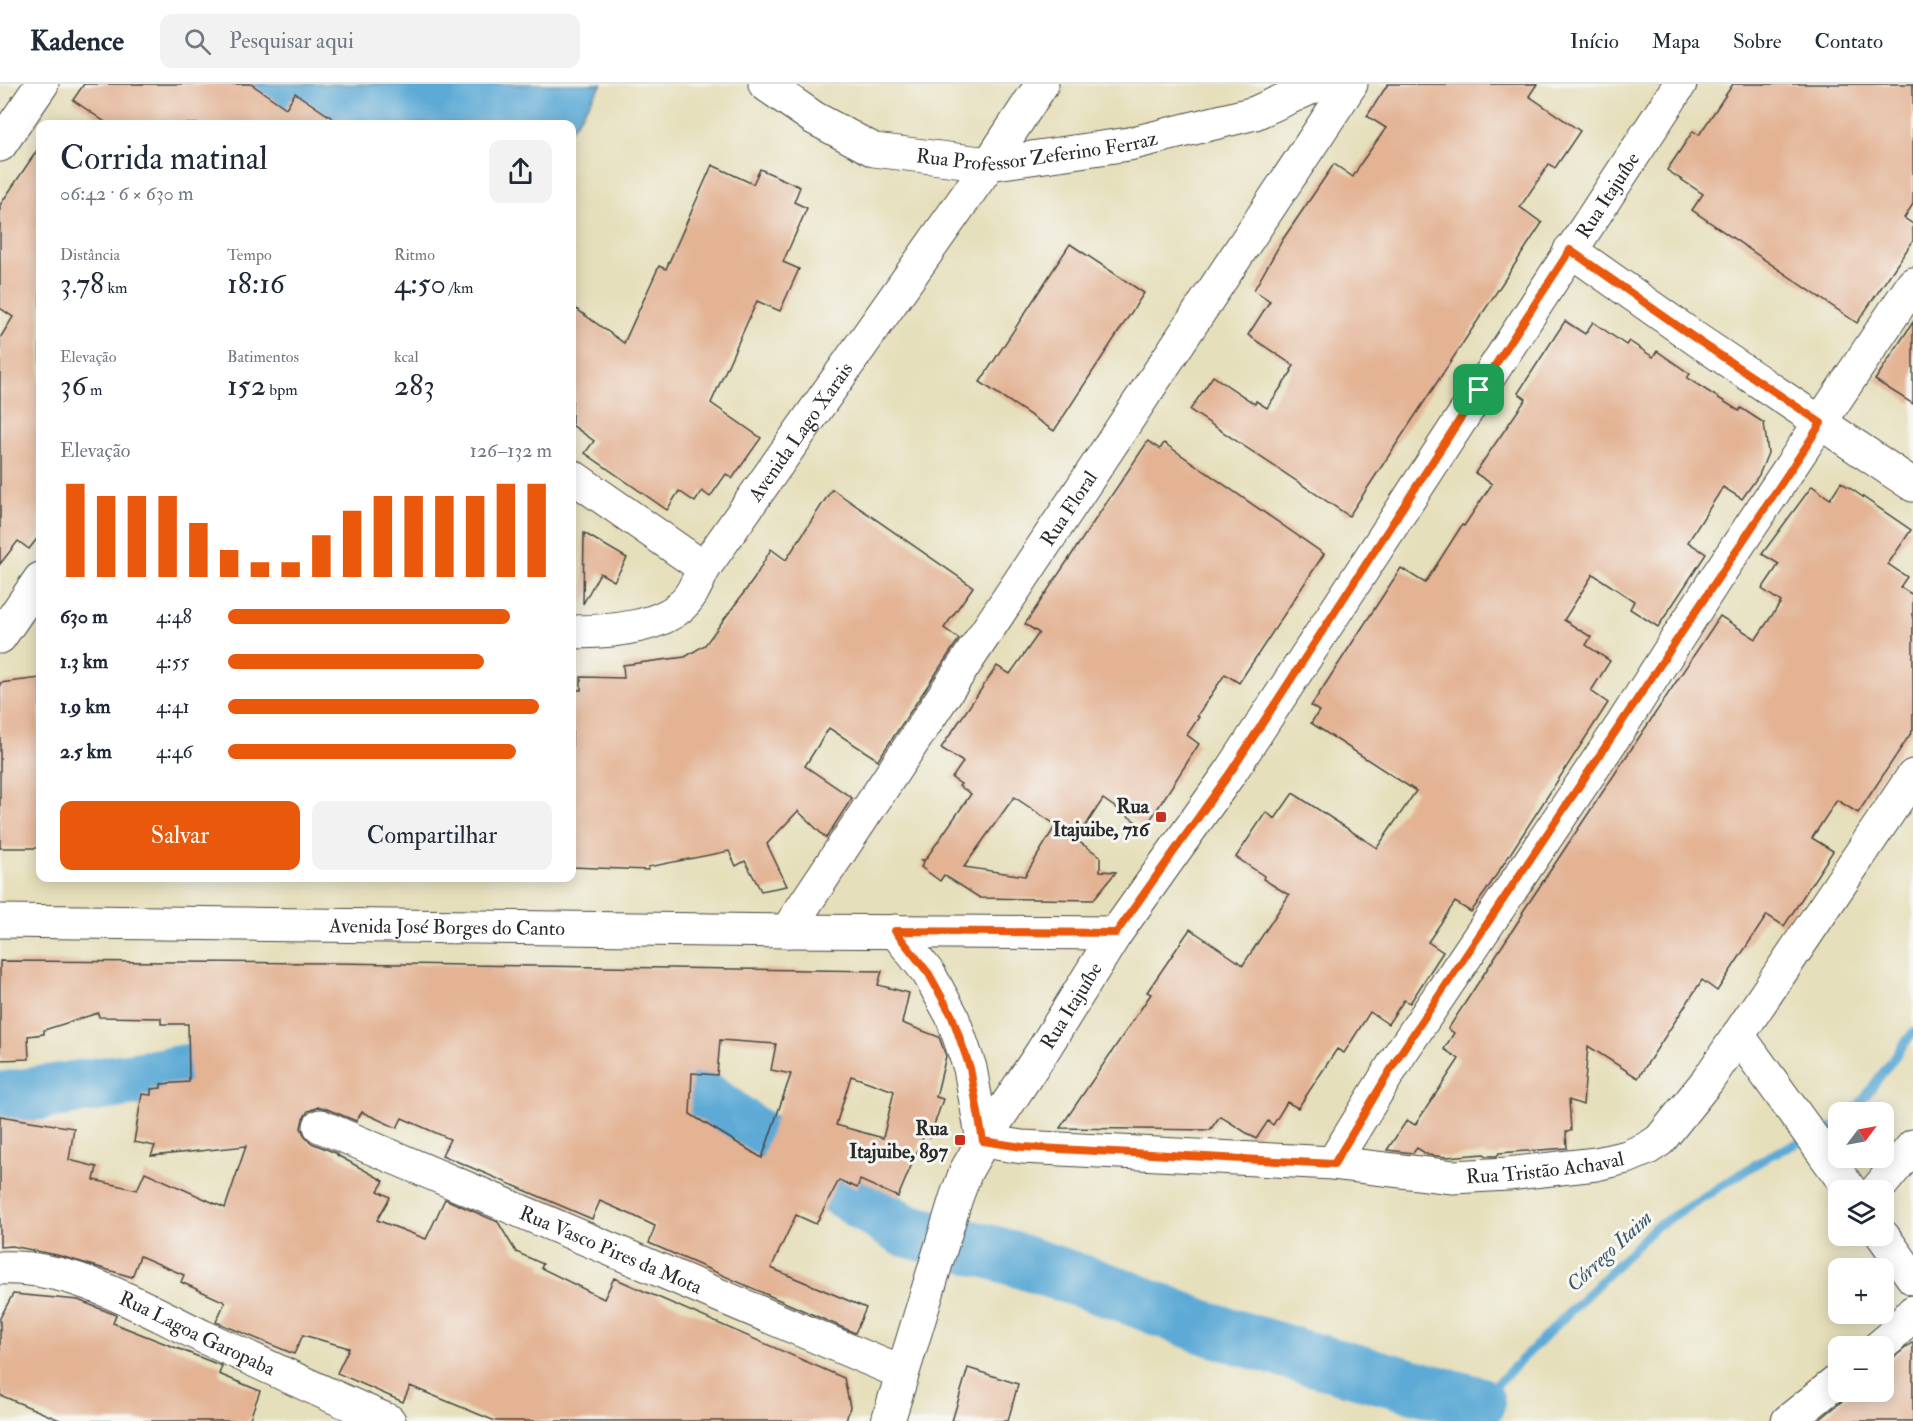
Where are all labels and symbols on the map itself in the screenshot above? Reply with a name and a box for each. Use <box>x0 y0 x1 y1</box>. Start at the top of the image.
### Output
street label: Rua Professor Zeferino Ferraz <box>915 125 1160 177</box>
street label: Rua Itajuíbe <box>1571 148 1645 243</box>
street label: Avenida Lago Xarais <box>742 357 858 507</box>
pin <box>1453 364 1504 415</box>
street label: Rua Floral <box>1035 466 1103 551</box>
place label: Rua Itajuibe, 716 <box>1053 794 1151 842</box>
marker: Rua Itajuibe, 716 <box>1154 810 1168 824</box>
street label: Avenida José Borges do Canto <box>328 913 565 941</box>
street label: Rua Itajuíbe <box>1035 958 1108 1054</box>
north arrow <box>1828 1102 1894 1168</box>
place label: Rua Itajuibe, 897 <box>849 1116 949 1164</box>
marker: Rua Itajuibe, 897 <box>953 1133 967 1147</box>
street label: Rua Tristão Achaval <box>1465 1146 1626 1189</box>
street label: Rua Vasco Pires da Mota <box>516 1200 706 1300</box>
water label: Córrego Itaim <box>1561 1205 1658 1298</box>
street label: Rua Lagoa Garopaba <box>115 1285 280 1382</box>

